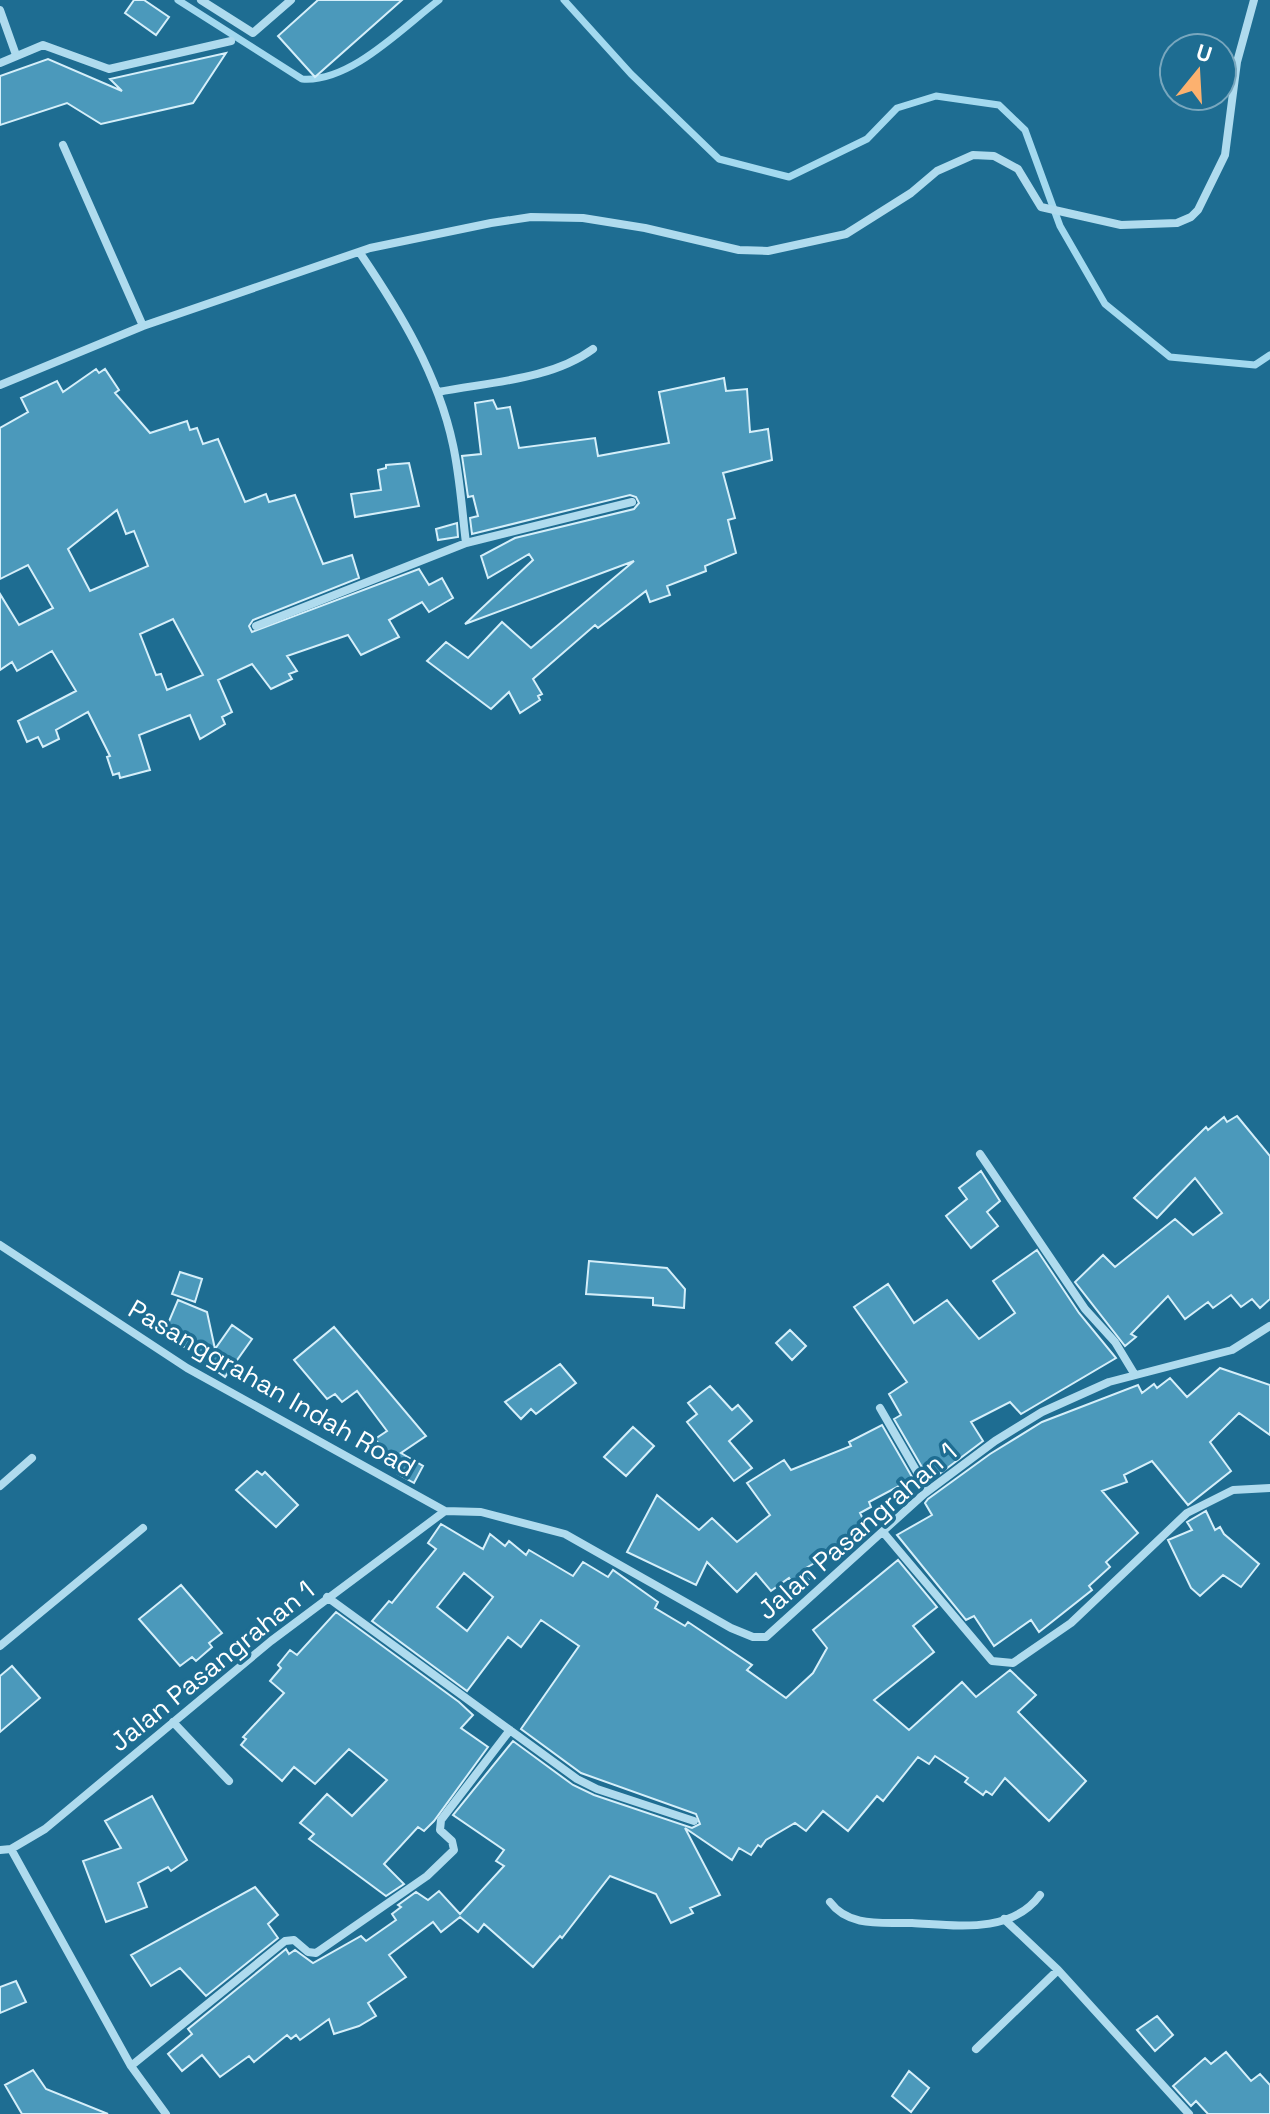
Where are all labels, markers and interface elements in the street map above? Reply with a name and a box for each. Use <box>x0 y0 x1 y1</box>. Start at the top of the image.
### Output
north arrow <box>1158 32 1238 112</box>
text: U <box>1193 37 1216 69</box>
street label: Pasanggrahan Indah Road <box>122 1292 422 1484</box>
street label: Jalan Pasangrahan 1 <box>750 1435 964 1627</box>
street label: Jalan Pasangrahan 1 <box>103 1573 321 1759</box>

